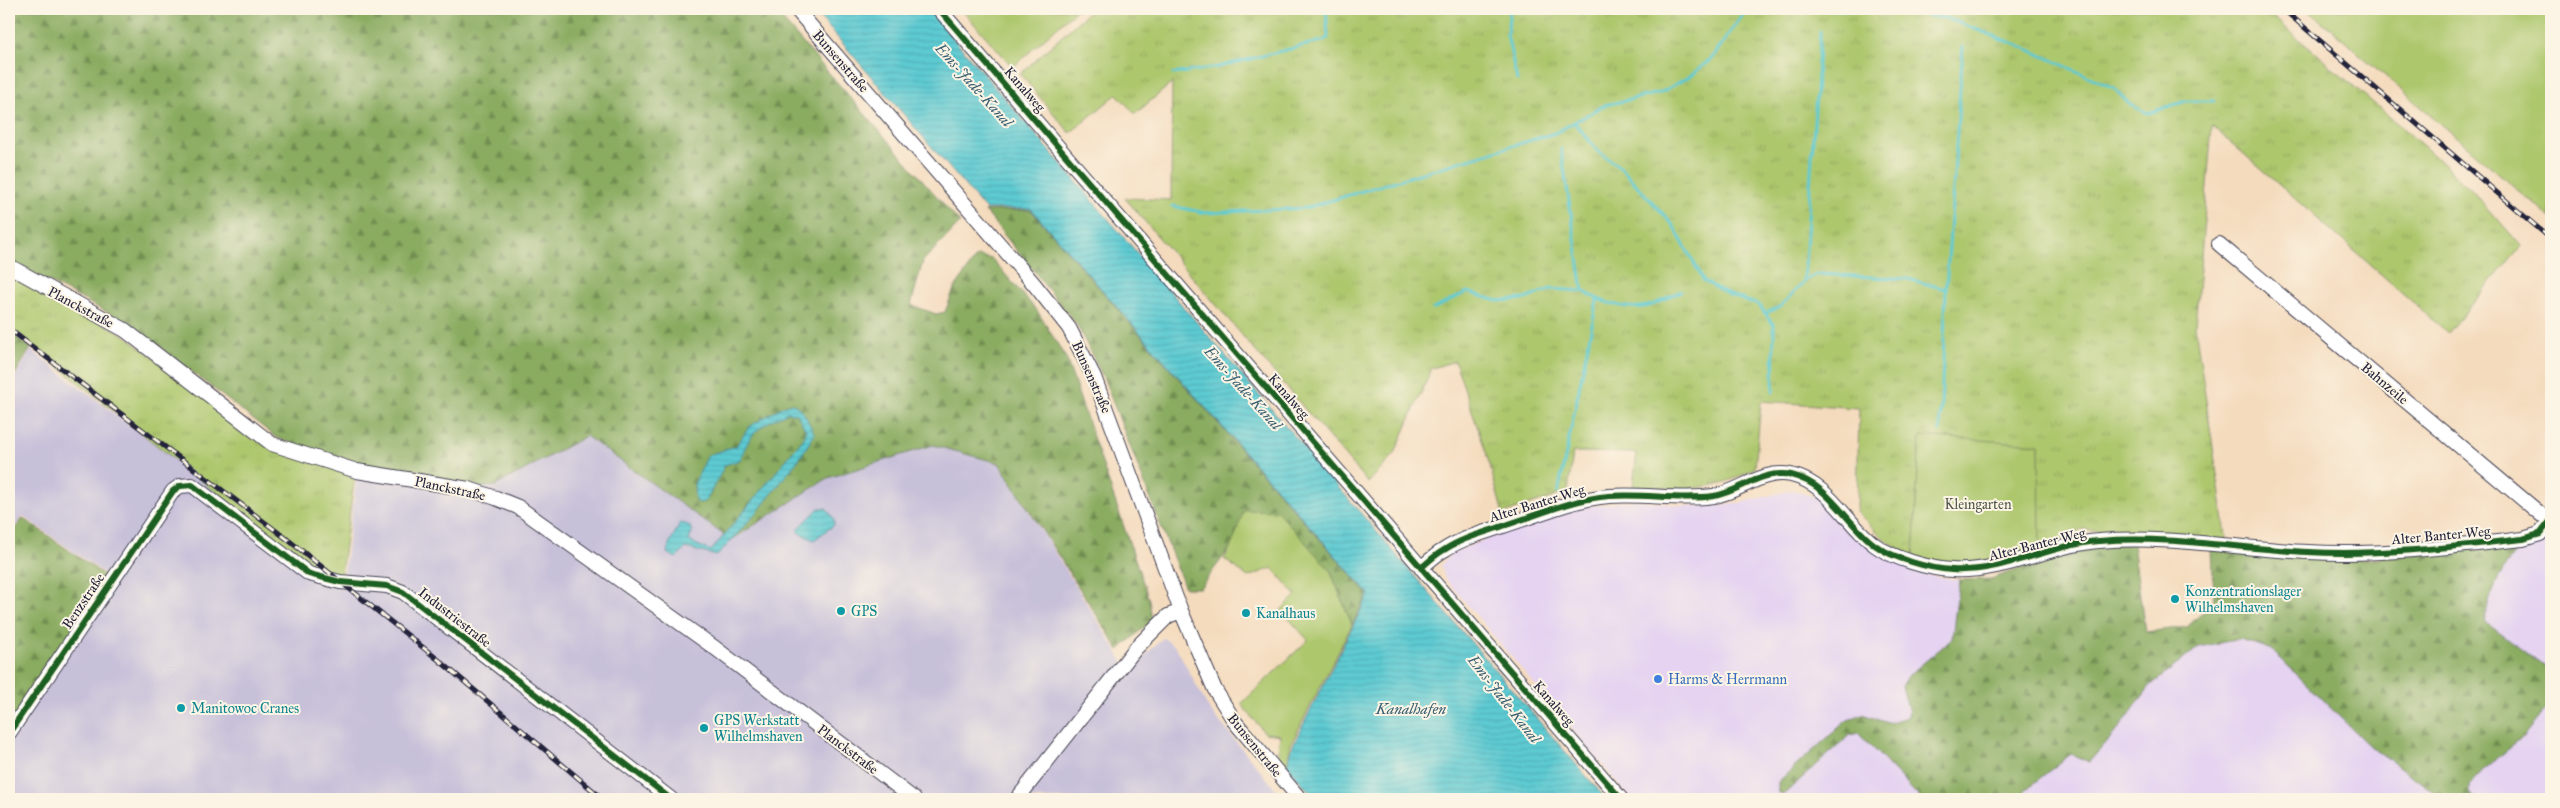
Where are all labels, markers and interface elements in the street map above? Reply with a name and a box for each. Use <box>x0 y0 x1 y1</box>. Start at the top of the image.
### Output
street label: Bunsenstraße <box>809 27 872 96</box>
water label: Ems-Jade-Kanal <box>931 39 1018 132</box>
street label: Kanalweg <box>1000 63 1049 116</box>
street label: Planckstraße <box>45 283 117 332</box>
street label: Bunsenstraße <box>1068 339 1115 416</box>
water label: Ems-Jade-Kanal <box>1200 342 1287 435</box>
street label: Bahnzeile <box>2358 359 2412 408</box>
street label: Kanalweg <box>1264 370 1313 423</box>
street label: Planckstraße <box>413 473 487 504</box>
street label: Alter Banter Weg <box>1486 481 1587 526</box>
park label: Kleingarten <box>1945 496 2012 513</box>
street label: Alter Banter Weg <box>2390 523 2492 548</box>
street label: Alter Banter Weg <box>1986 524 2088 565</box>
street label: Benzstraße <box>59 570 108 632</box>
place label: Konzentrationslager Wilhelmshaven <box>2185 583 2302 616</box>
street label: Industriestraße <box>415 584 494 651</box>
marker: Konzentrationslager Wilhelmshaven <box>2169 593 2181 605</box>
place label: GPS <box>851 603 877 620</box>
marker: GPS <box>835 605 847 617</box>
place label: Kanalhaus <box>1256 605 1315 622</box>
marker: Kanalhaus <box>1240 607 1252 619</box>
water label: Ems-Jade-Kanal <box>1463 651 1545 748</box>
place label: Harms & Herrmann <box>1668 671 1788 688</box>
marker: Harms & Herrmann <box>1652 673 1664 685</box>
street label: Kanalweg <box>1529 677 1578 730</box>
place label: Manitowoc Cranes <box>191 700 299 717</box>
water label: Kanalhafen <box>1375 700 1446 718</box>
marker: Manitowoc Cranes <box>175 702 187 714</box>
street label: Bunsenstraße <box>1224 710 1286 781</box>
place label: GPS Werkstatt Wilhelmshaven <box>714 712 803 745</box>
street label: Planckstraße <box>814 721 882 778</box>
marker: GPS Werkstatt Wilhelmshaven <box>698 722 710 734</box>

